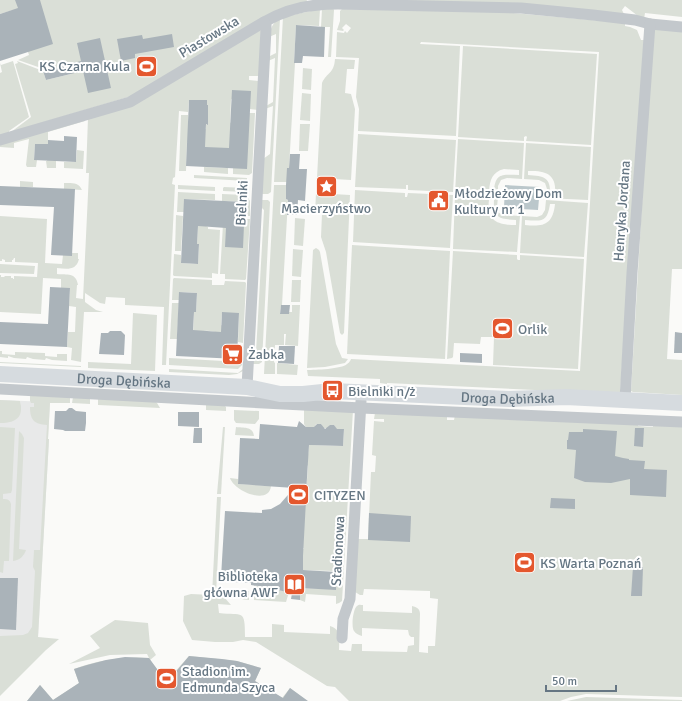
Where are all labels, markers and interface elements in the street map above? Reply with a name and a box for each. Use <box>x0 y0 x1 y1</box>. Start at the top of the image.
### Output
street label: Piastowska <box>176 12 242 62</box>
sports icon: KS Czarna Kula <box>133 53 159 79</box>
place label: KS Czarna Kula <box>39 58 130 75</box>
street label: Henryka Jordana <box>610 160 634 262</box>
place icon: Macierzyństwo <box>313 173 339 199</box>
street label: Bielniki <box>232 180 252 226</box>
place label: Młodzieżowy Dom Kultury nr 1 <box>454 185 562 218</box>
public building icon: Młodzieżowy Dom Kultury nr 1 <box>426 188 452 214</box>
place label: Macierzyństwo <box>281 200 371 217</box>
sports icon: Orlik <box>490 316 516 342</box>
place label: Orlik <box>518 321 547 338</box>
supermarket icon: Żabka <box>219 341 245 367</box>
place label: Żabka <box>248 346 284 363</box>
street label: Droga Dębińska <box>76 370 171 391</box>
bus stop icon: Bielniki n/ż <box>319 378 345 404</box>
place label: Bielniki n/ż <box>348 383 416 400</box>
street label: Droga Dębińska <box>460 388 555 408</box>
sports icon: CITYZEN <box>285 482 311 508</box>
place label: CITYZEN <box>314 487 366 504</box>
street label: Stadionowa <box>328 516 348 586</box>
sports icon: KS Warta Poznań <box>511 550 537 576</box>
place label: KS Warta Poznań <box>540 555 641 572</box>
place label: Biblioteka główna AWF <box>203 568 278 601</box>
library icon: Biblioteka główna AWF <box>281 571 307 597</box>
place label: Stadion im. Edmunda Szyca <box>182 663 275 696</box>
sports icon: Stadion im. Edmunda Szyca <box>154 666 180 692</box>
scale bar <box>546 667 616 693</box>
text: 50 m <box>552 674 577 689</box>

